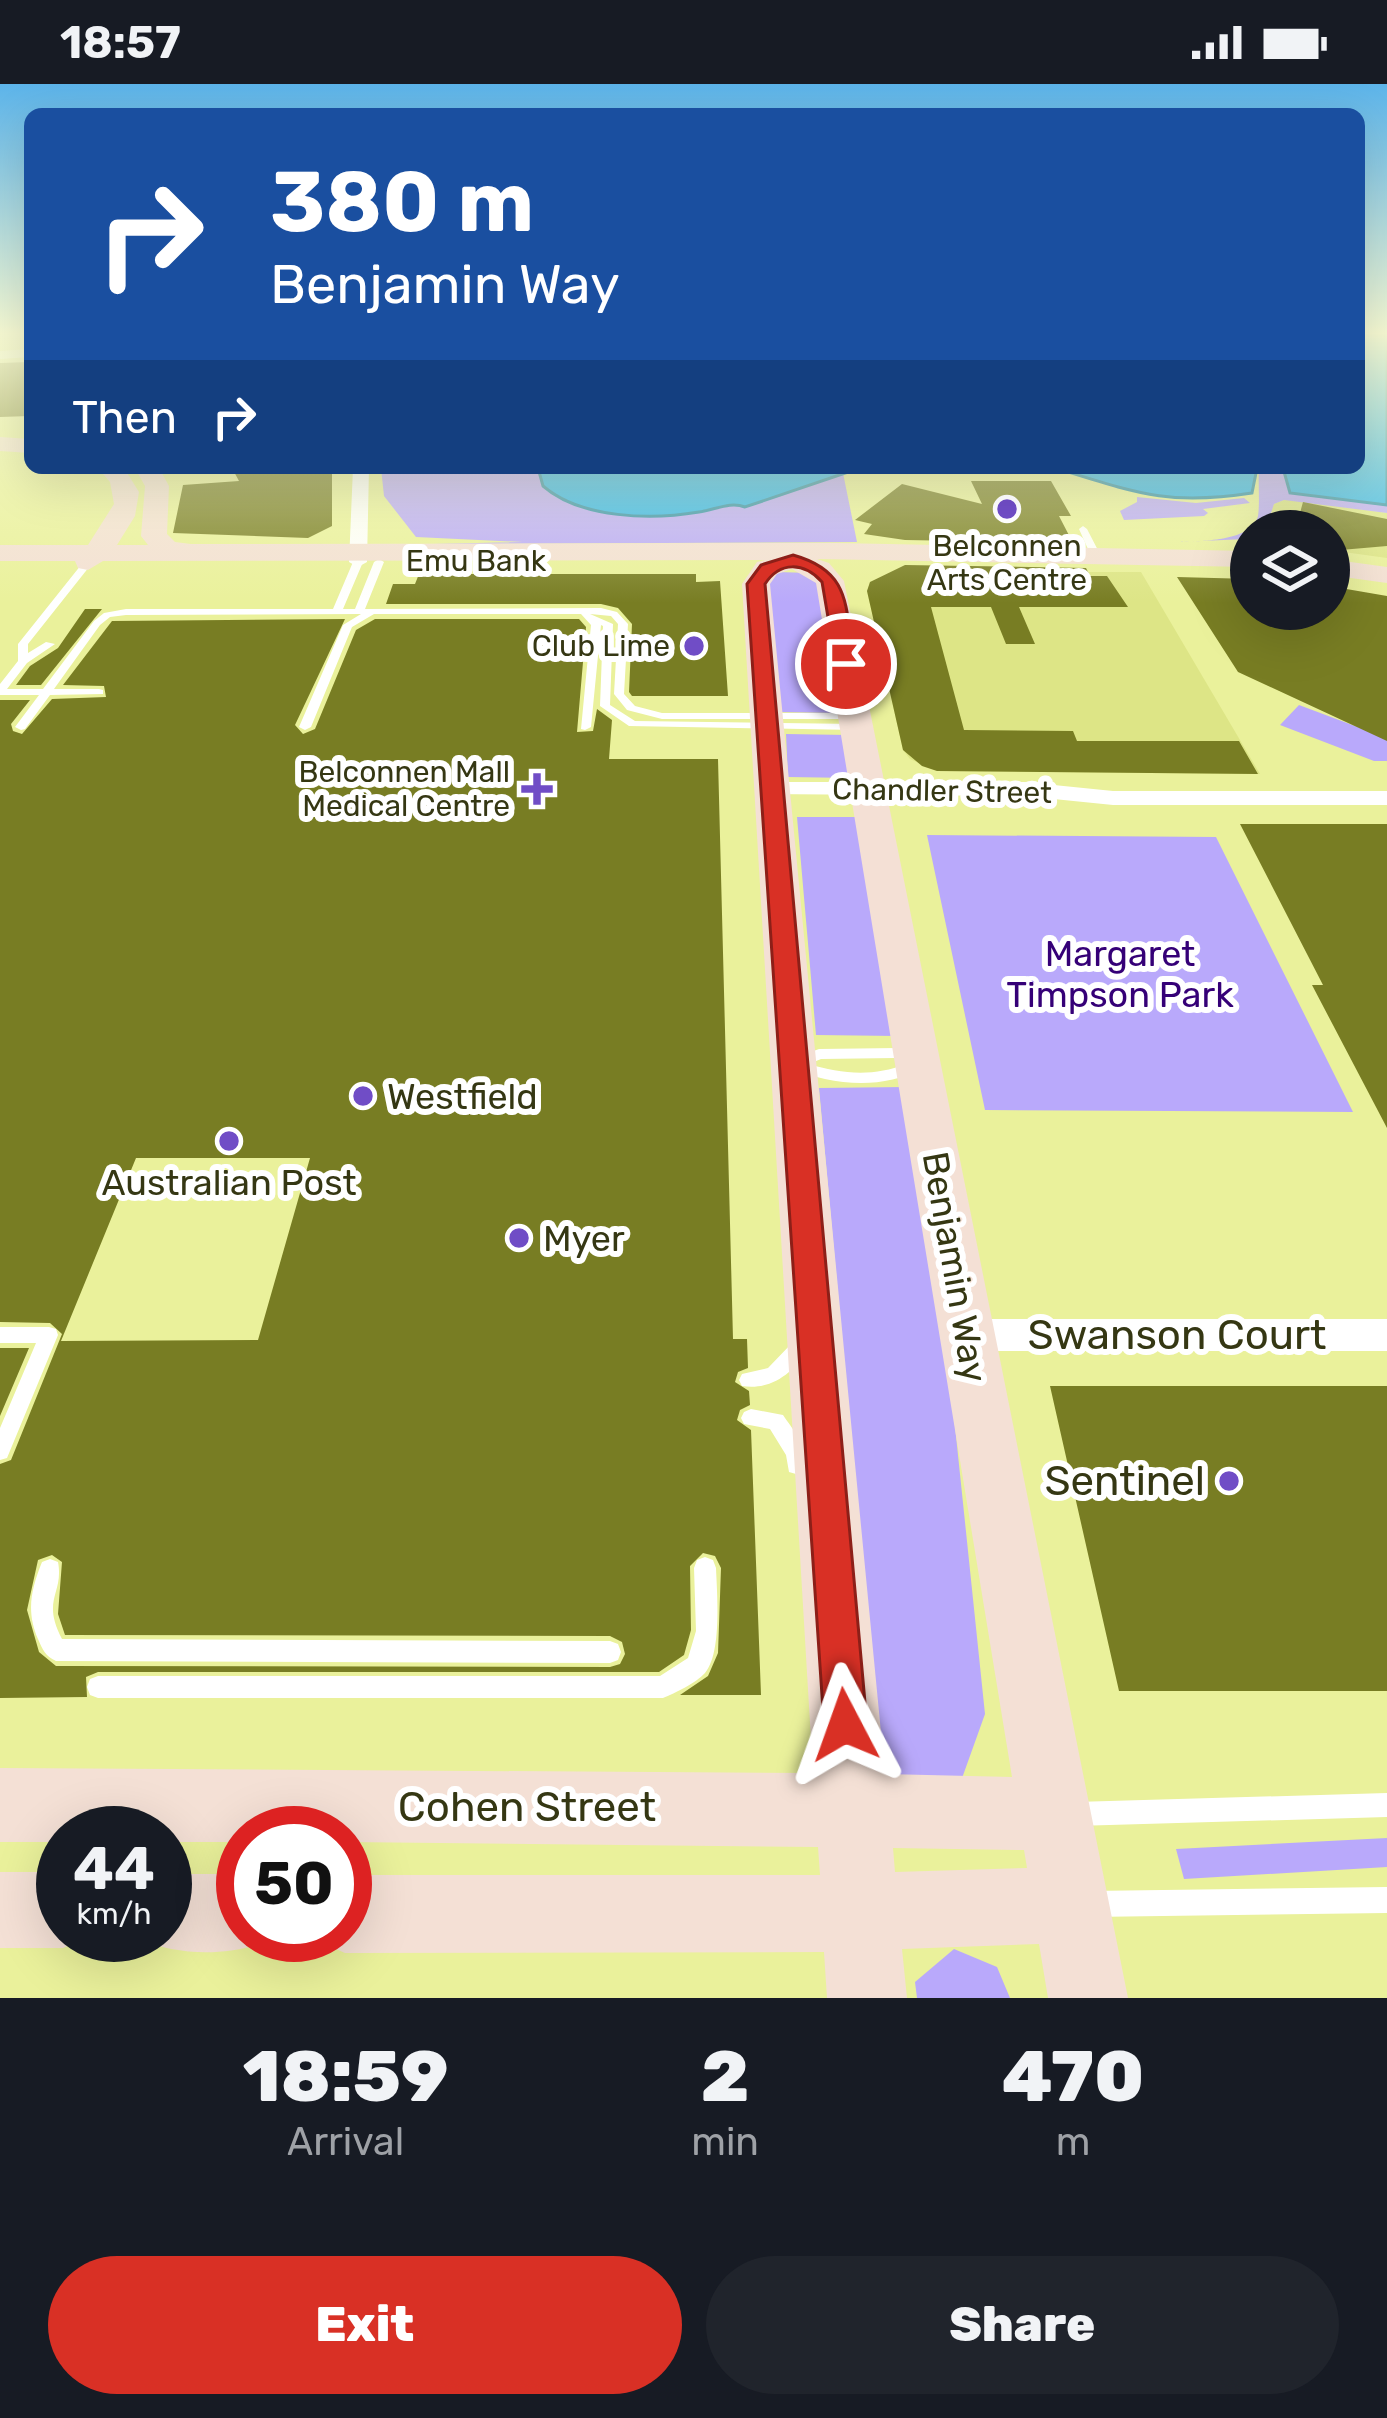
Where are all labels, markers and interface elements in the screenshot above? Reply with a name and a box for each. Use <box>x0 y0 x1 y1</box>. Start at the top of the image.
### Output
text: 18:57 <box>60 16 181 69</box>
text: 380 m <box>270 152 534 252</box>
icon: right <box>72 156 228 312</box>
text: Benjamin Way <box>270 253 620 317</box>
icon: right <box>201 384 267 450</box>
text: Then <box>72 391 177 444</box>
marker: Belconnen Arts Centre <box>994 496 1020 522</box>
map controls <box>1230 510 1350 630</box>
button: layers <box>1230 510 1350 630</box>
place label: Belconnen Arts Centre <box>927 528 1087 598</box>
street label: Emu Bank <box>406 543 547 579</box>
pin <box>795 613 897 715</box>
place label: Club Lime <box>532 628 670 664</box>
icon: arrive <box>813 631 879 697</box>
marker: Club Lime <box>681 633 707 659</box>
place label: Belconnen Mall Medical Centre <box>298 754 510 824</box>
street label: Chandler Street <box>832 771 1052 811</box>
marker: Belconnen Mall Medical Centre <box>521 773 553 805</box>
park label: Margaret Timpson Park <box>1006 932 1234 1016</box>
place label: Westfield <box>387 1075 538 1118</box>
marker: Westfield <box>350 1083 376 1109</box>
marker: Australian Post <box>216 1128 242 1154</box>
street label: Benjamin Way <box>914 1148 996 1386</box>
place label: Australian Post <box>101 1161 357 1204</box>
place label: Myer <box>543 1217 625 1260</box>
marker: Myer <box>506 1225 532 1251</box>
street label: Swanson Court <box>1028 1310 1326 1360</box>
place label: Sentinel <box>1044 1456 1205 1506</box>
marker: Sentinel <box>1216 1468 1242 1494</box>
position arrow <box>782 1662 908 1788</box>
street label: Cohen Street <box>398 1782 656 1832</box>
speed limit sign: 50 <box>216 1806 372 1962</box>
text: 44 <box>73 1833 155 1904</box>
text: km/h <box>77 1896 151 1932</box>
text: 18:59 <box>243 2034 449 2119</box>
text: 2 <box>701 2034 749 2119</box>
text: 470 <box>1002 2034 1144 2119</box>
text: Arrival <box>287 2119 404 2165</box>
text: min <box>691 2119 759 2165</box>
text: m <box>1056 2119 1090 2165</box>
button: Exit <box>48 2256 682 2394</box>
button: Share <box>706 2256 1339 2394</box>

